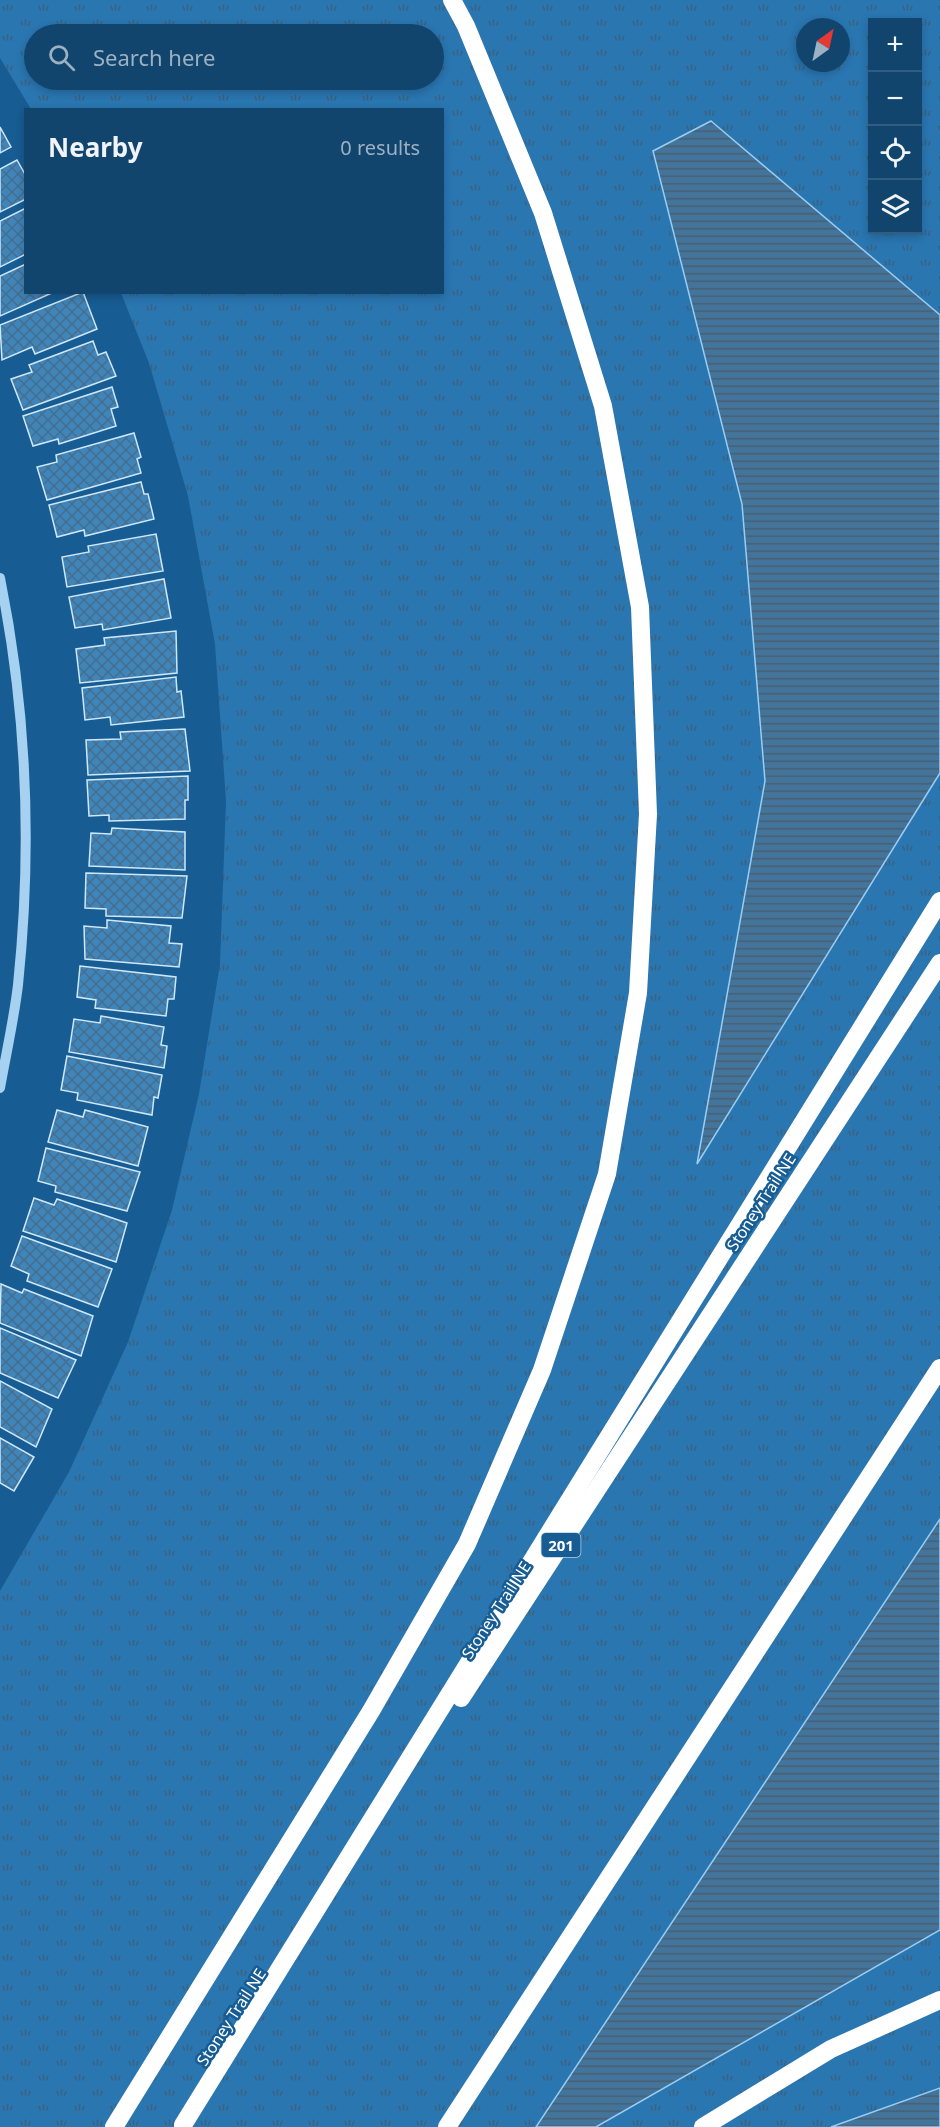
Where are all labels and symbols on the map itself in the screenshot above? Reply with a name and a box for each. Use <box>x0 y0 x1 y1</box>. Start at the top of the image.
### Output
north arrow <box>796 18 850 72</box>
street label: Stoney Trail NE <box>721 1149 801 1255</box>
road number: 201 <box>542 1533 580 1557</box>
street label: Stoney Trail NE <box>456 1557 536 1663</box>
street label: Stoney Trail NE <box>191 1964 271 2070</box>

